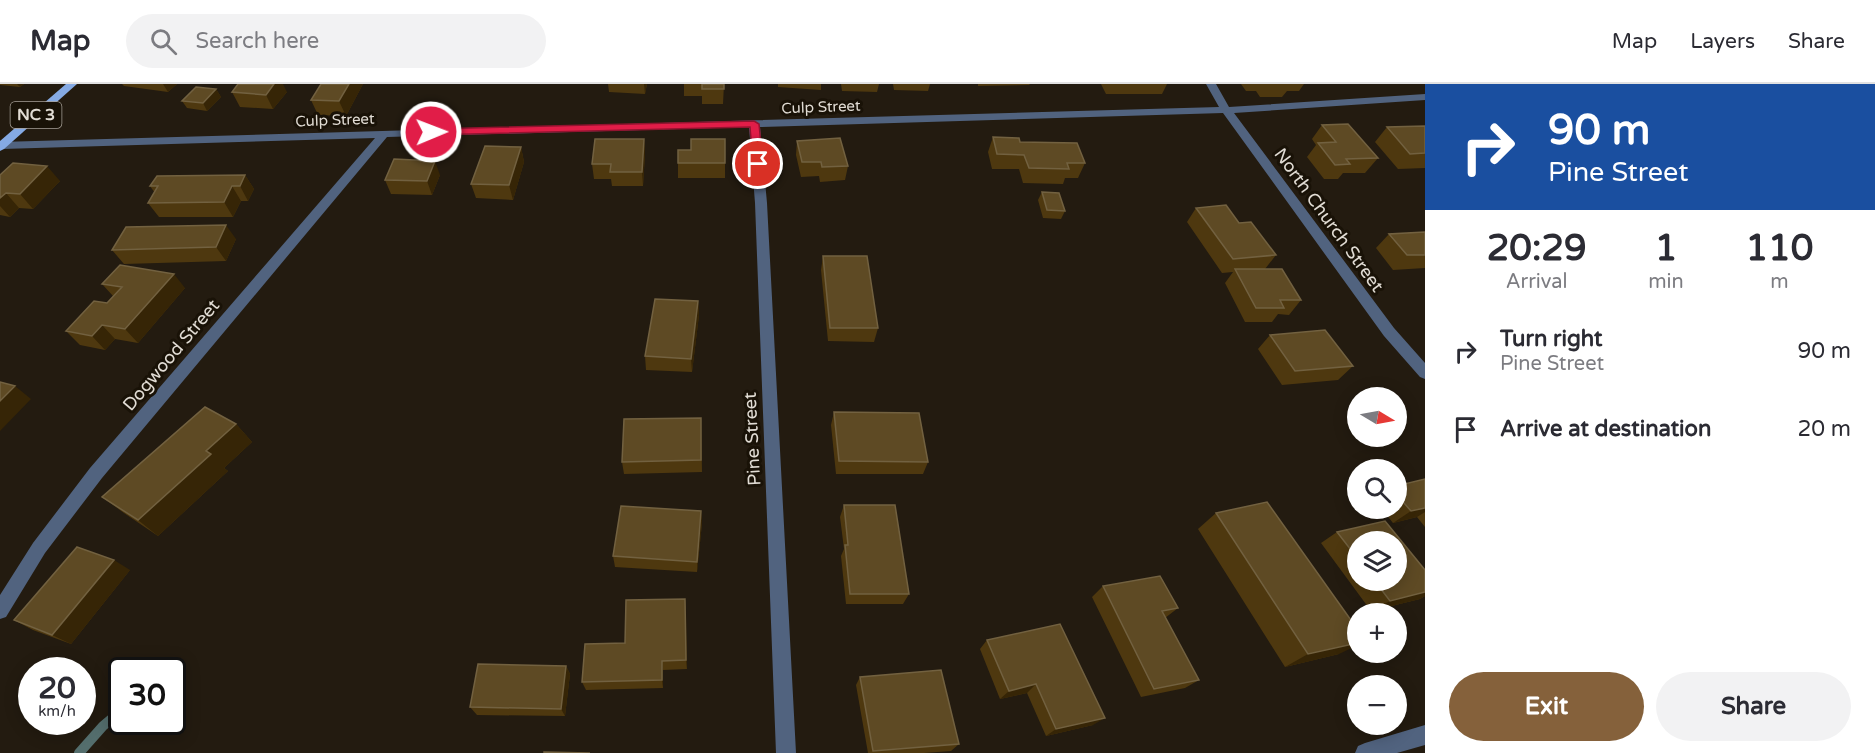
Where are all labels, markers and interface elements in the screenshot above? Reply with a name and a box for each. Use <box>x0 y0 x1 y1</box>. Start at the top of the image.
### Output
search box <box>126 14 546 68</box>
text: Map <box>30 24 90 58</box>
icon: search <box>147 25 180 58</box>
text: Search here <box>195 28 319 54</box>
text: Map <box>1612 29 1657 54</box>
text: Layers <box>1690 29 1755 54</box>
text: Share <box>1788 29 1845 54</box>
street label: Culp Street <box>781 97 861 117</box>
position arrow <box>399 100 463 164</box>
road number: NC 3 <box>10 102 62 128</box>
text: 90 m <box>1548 105 1650 156</box>
icon: right <box>1449 108 1527 186</box>
street label: Culp Street <box>295 110 375 130</box>
pin <box>732 138 783 189</box>
street label: North Church Street <box>1269 144 1389 296</box>
icon: arrive <box>741 147 774 180</box>
text: Pine Street <box>1548 156 1689 189</box>
text: 20:29 <box>1487 227 1587 270</box>
text: 1 <box>1655 227 1677 270</box>
text: 110 <box>1745 227 1813 270</box>
text: Arrival <box>1506 270 1568 294</box>
text: min <box>1648 270 1684 294</box>
text: m <box>1770 270 1789 294</box>
street label: Dogwood Street <box>118 295 224 415</box>
text: Turn right <box>1500 326 1602 352</box>
icon: right <box>1449 335 1482 368</box>
text: 90 m <box>1797 338 1851 364</box>
text: Pine Street <box>1500 352 1604 376</box>
north arrow <box>1347 387 1407 447</box>
map controls <box>1347 387 1407 735</box>
street label: Pine Street <box>739 392 765 486</box>
icon: arrive <box>1449 413 1482 446</box>
text: Arrive at destination <box>1500 416 1711 442</box>
text: 20 m <box>1797 416 1851 442</box>
button: search <box>1347 459 1407 519</box>
button: layers <box>1347 531 1407 591</box>
button: + <box>1347 603 1407 663</box>
speed limit sign: 30 <box>108 657 186 735</box>
text: 20 <box>38 670 76 707</box>
button: Exit <box>1449 672 1644 741</box>
button: Share <box>1656 672 1851 741</box>
button: − <box>1347 675 1407 735</box>
text: km/h <box>38 702 76 720</box>

